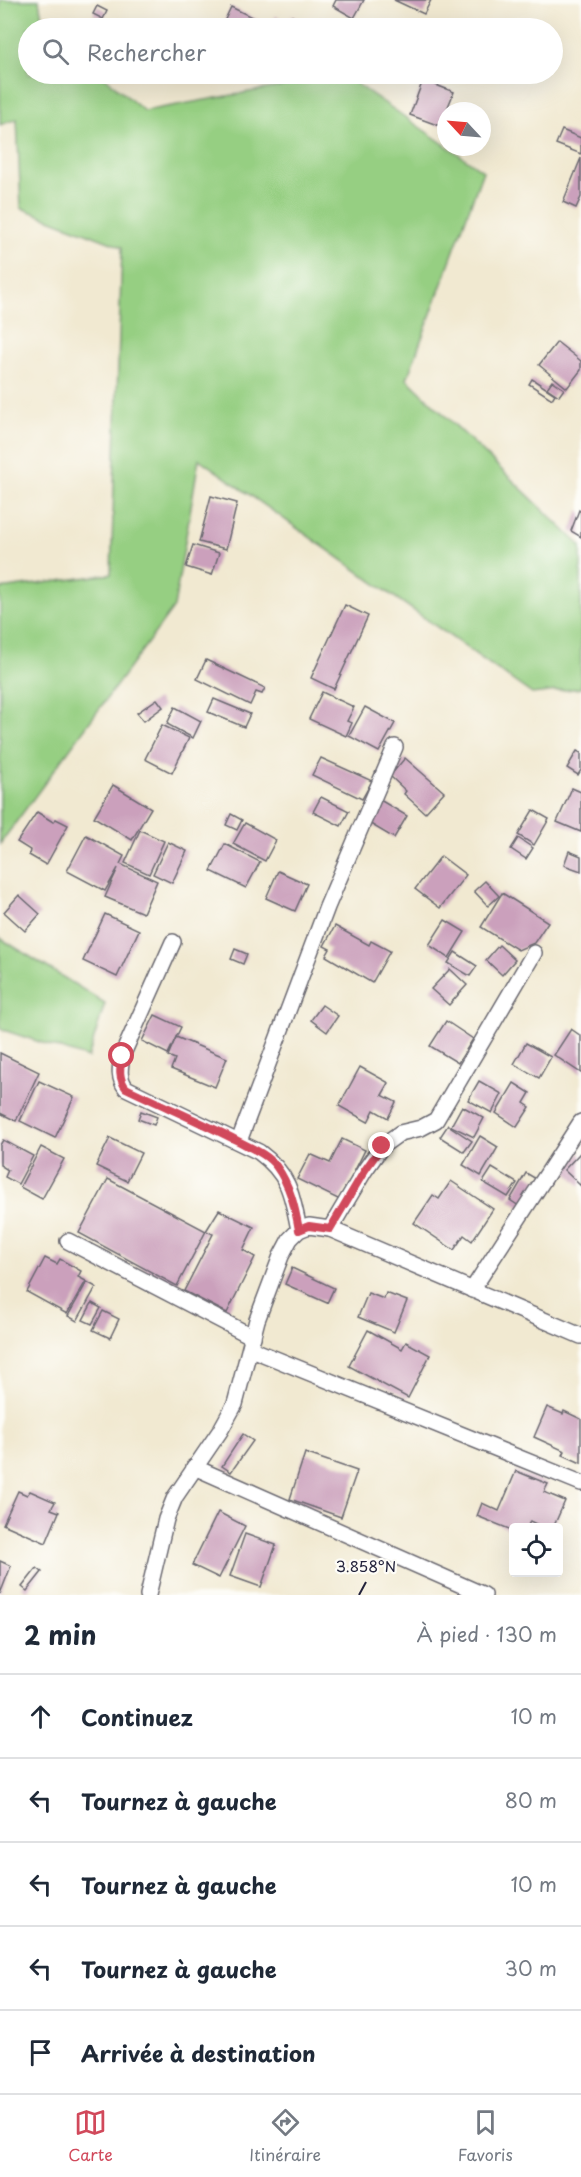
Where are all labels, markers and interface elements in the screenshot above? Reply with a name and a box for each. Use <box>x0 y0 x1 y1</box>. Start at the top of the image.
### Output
search box <box>18 18 563 84</box>
icon: search <box>39 35 72 68</box>
text: Rechercher <box>87 35 206 68</box>
north arrow <box>437 102 491 156</box>
route start <box>108 1042 134 1068</box>
route end <box>368 1132 394 1158</box>
map controls <box>509 1523 563 1577</box>
button: locate <box>509 1523 563 1577</box>
text: 3.858°N <box>336 1554 396 1577</box>
text: 2 min <box>24 1615 97 1654</box>
text: À pied · 130 m <box>416 1619 557 1649</box>
icon: ahead <box>24 1700 57 1733</box>
text: Continuez <box>81 1700 193 1733</box>
text: 10 m <box>510 1701 557 1731</box>
icon: left <box>24 1784 57 1817</box>
text: Tournez à gauche <box>81 1784 277 1817</box>
text: 80 m <box>505 1785 557 1815</box>
icon: left <box>24 1868 57 1901</box>
text: Tournez à gauche <box>81 1868 277 1901</box>
text: 10 m <box>510 1869 557 1899</box>
icon: left <box>24 1952 57 1985</box>
text: Tournez à gauche <box>81 1952 277 1985</box>
text: 30 m <box>504 1953 557 1983</box>
icon: arrive <box>24 2036 57 2069</box>
text: Arrivée à destination <box>81 2036 315 2069</box>
tab: Carte <box>68 2106 113 2166</box>
tab: Itinéraire <box>249 2106 321 2166</box>
tab: Favoris <box>458 2106 513 2166</box>

